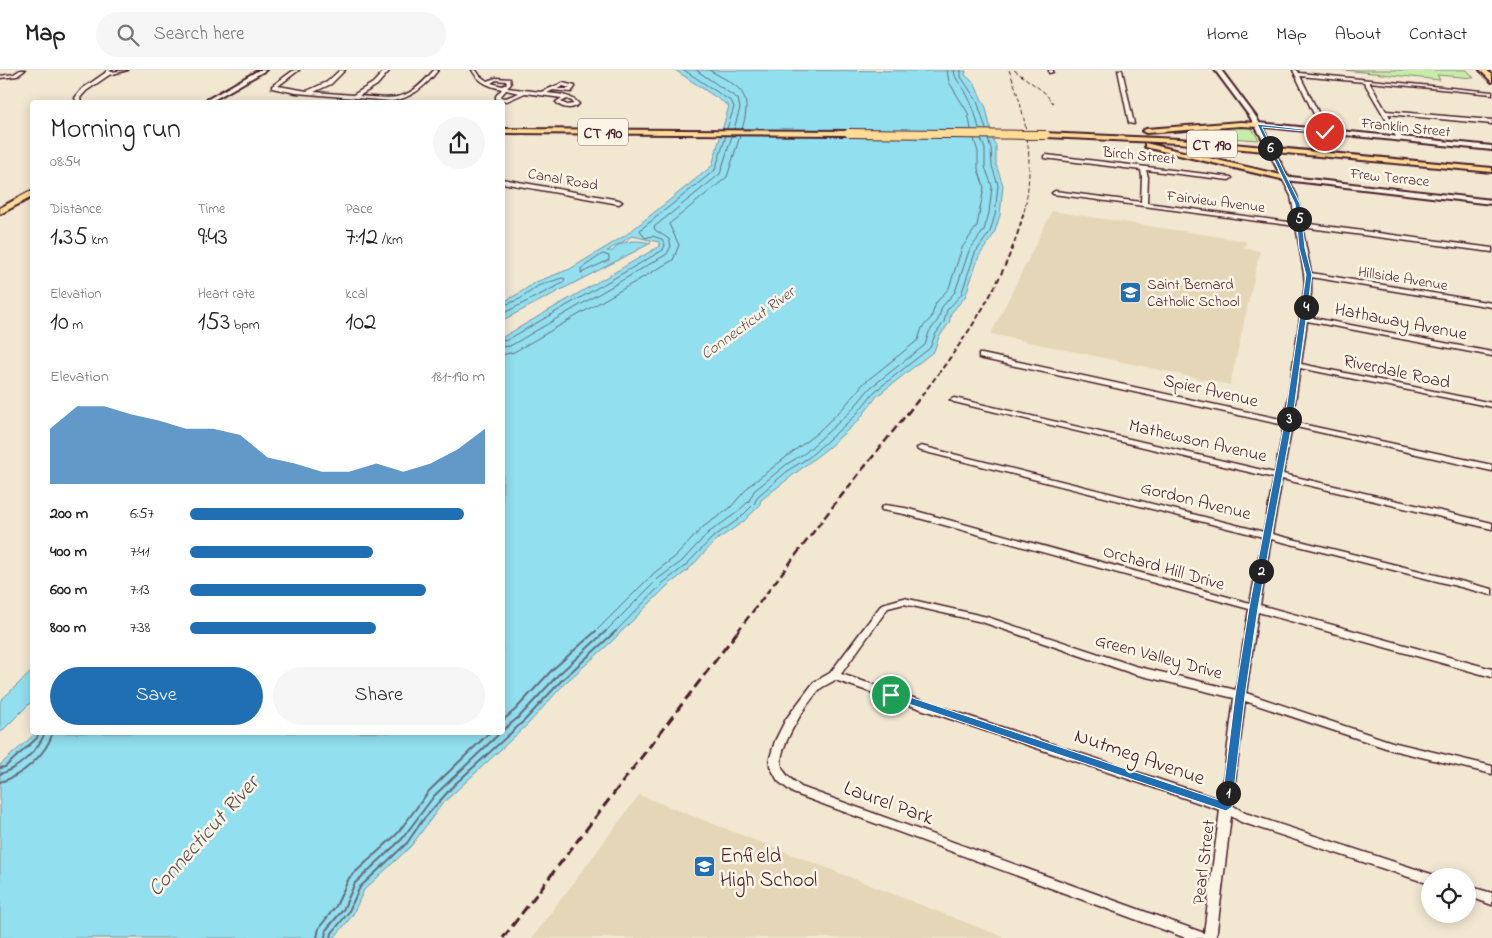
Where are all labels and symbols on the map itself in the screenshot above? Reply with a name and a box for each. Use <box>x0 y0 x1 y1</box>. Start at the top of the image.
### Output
pin <box>1304 111 1346 153</box>
street label: Franklin Street <box>1359 112 1452 144</box>
road number: CT 190 <box>578 118 628 146</box>
road number: CT 190 <box>1187 131 1237 158</box>
pin: 6 <box>1258 136 1282 160</box>
street label: Birch Street <box>1101 141 1176 171</box>
street label: Canal Road <box>526 163 600 197</box>
street label: Frew Terrace <box>1348 163 1431 193</box>
street label: Fairview Avenue <box>1164 185 1267 219</box>
pin: 5 <box>1286 206 1312 232</box>
street label: Hillside Avenue <box>1356 261 1450 297</box>
place label: Saint Bernard Catholic School <box>1147 274 1240 313</box>
water label: Connecticut River <box>696 280 802 366</box>
school or university icon: Saint Bernard Catholic School <box>1119 281 1143 305</box>
pin: 4 <box>1294 294 1318 320</box>
street label: Hathaway Avenue <box>1332 297 1470 349</box>
street label: Riverdale Road <box>1341 349 1453 397</box>
street label: Spier Avenue <box>1161 368 1261 416</box>
pin: 3 <box>1276 406 1302 432</box>
street label: Mathewson Avenue <box>1126 413 1270 471</box>
street label: Gordon Avenue <box>1138 476 1254 528</box>
street label: Orchard Hill Drive <box>1099 539 1228 599</box>
pin: 2 <box>1248 558 1274 584</box>
street label: Green Valley Drive <box>1092 628 1226 688</box>
pin <box>870 674 912 716</box>
street label: Nutmeg Avenue <box>1069 722 1209 796</box>
water label: Connecticut River <box>141 767 270 905</box>
street label: Laurel Park <box>839 774 938 834</box>
pin: 1 <box>1216 780 1240 806</box>
street label: Pearl Street <box>1187 818 1223 906</box>
place label: Enfield High School <box>720 842 817 898</box>
school or university icon: Enfield High School <box>692 855 716 879</box>

